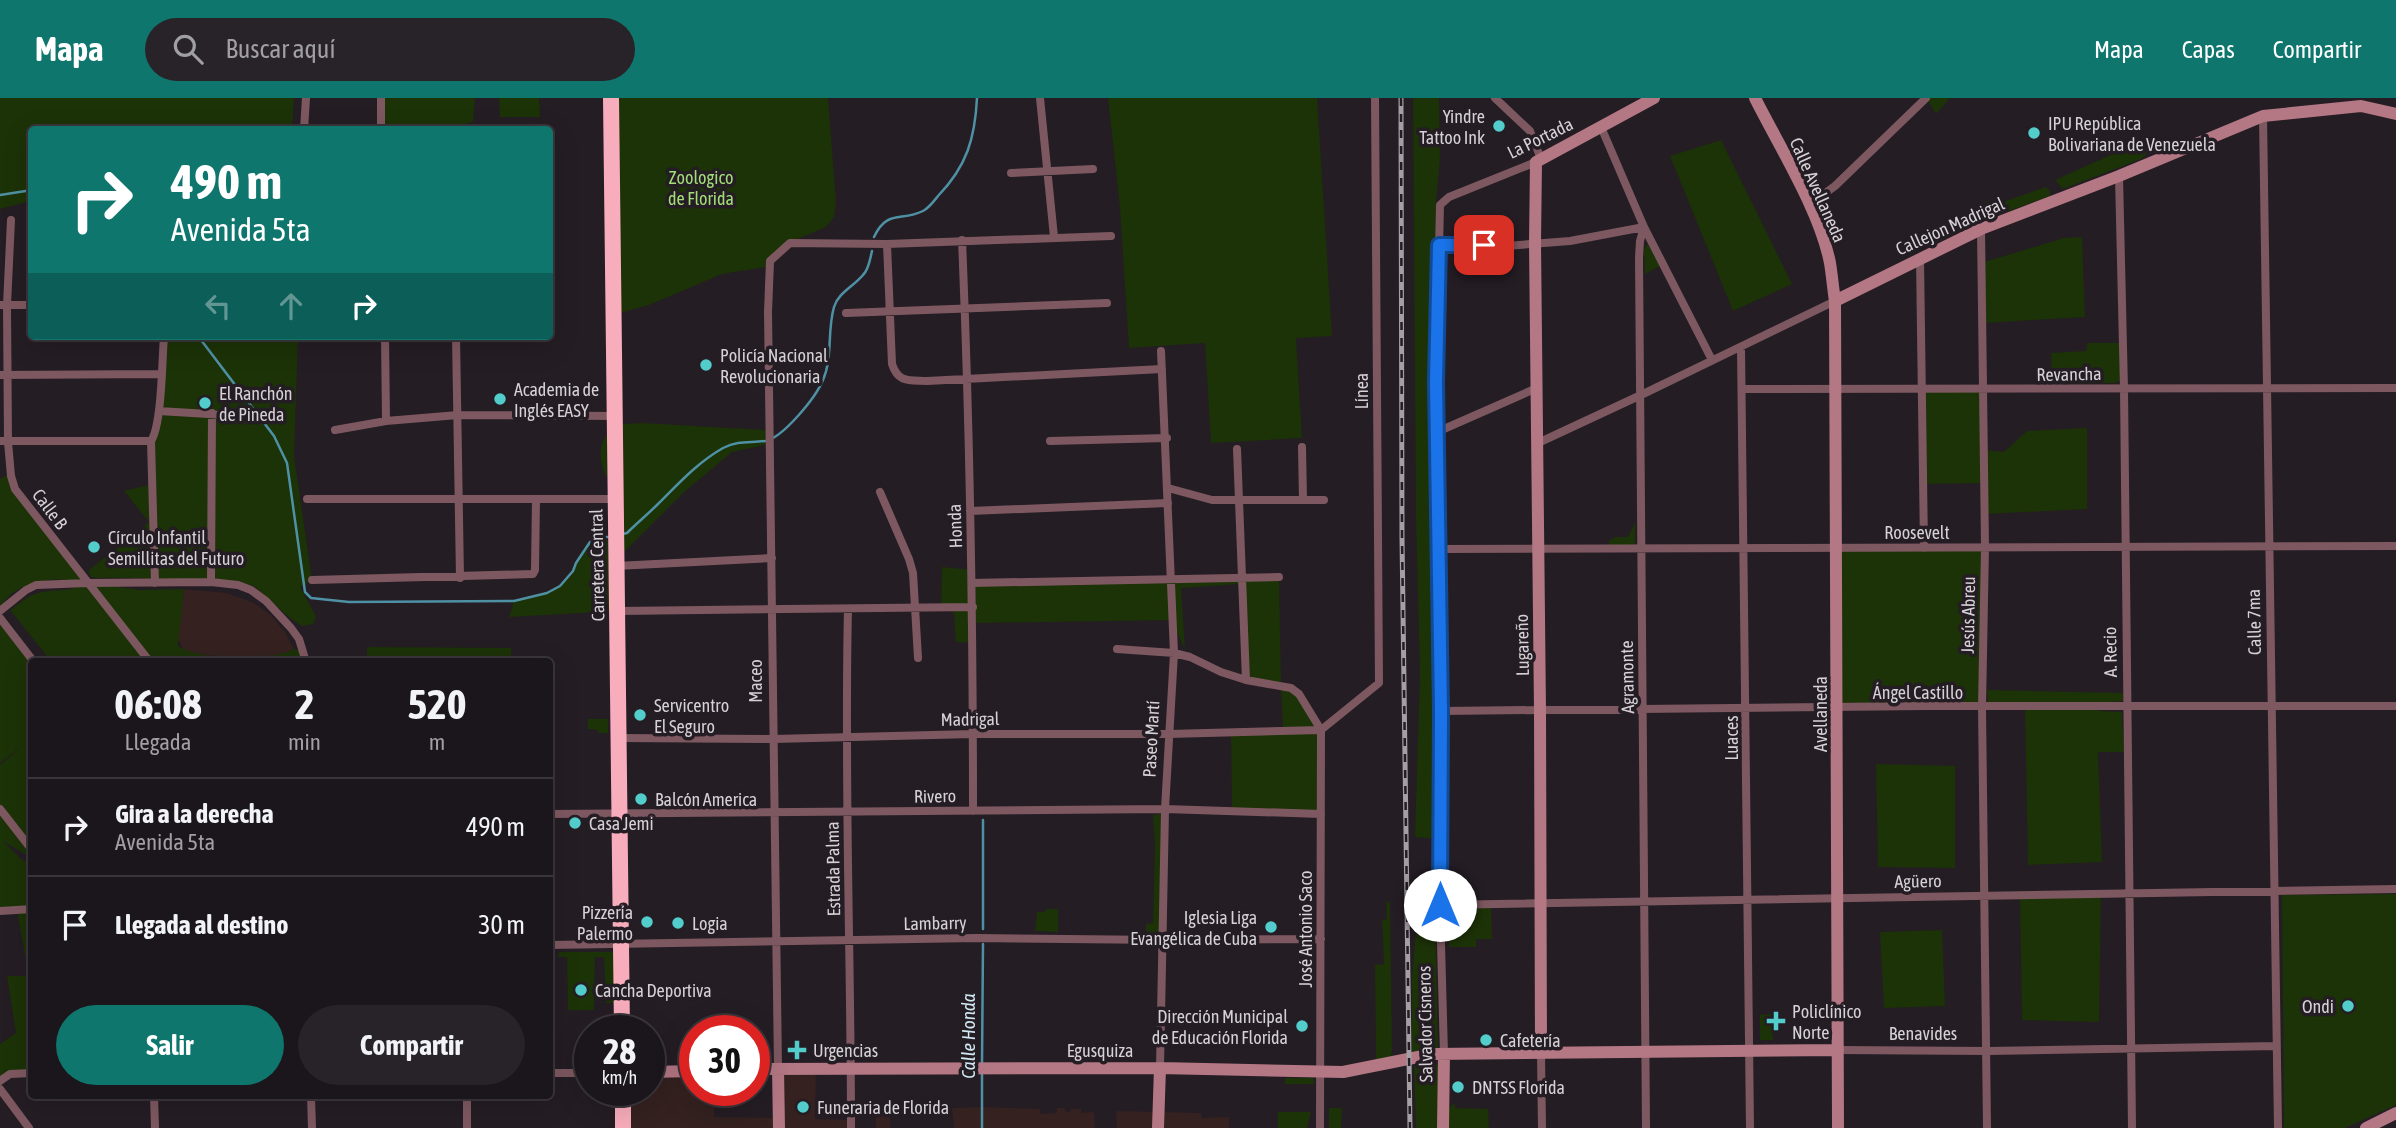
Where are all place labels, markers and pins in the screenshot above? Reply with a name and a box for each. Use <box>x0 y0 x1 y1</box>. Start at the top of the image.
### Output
place label: Yindre Tattoo Ink <box>1419 106 1485 148</box>
place label: IPU República Bolivariana de Venezuela <box>2048 113 2216 155</box>
marker: Yindre Tattoo Ink <box>1491 118 1507 134</box>
marker: IPU República Bolivariana de Venezuela <box>2026 125 2042 141</box>
pin <box>1454 215 1514 275</box>
place label: Policía Nacional Revolucionaria <box>720 345 828 387</box>
marker: Policía Nacional Revolucionaria <box>698 357 714 373</box>
place label: Academia de Inglés EASY <box>514 379 599 421</box>
place label: El Ranchón de Pineda <box>219 383 293 425</box>
marker: Academia de Inglés EASY <box>492 391 508 407</box>
marker: El Ranchón de Pineda <box>197 395 213 411</box>
place label: Círculo Infantil Semillitas del Futuro <box>108 527 244 569</box>
marker: Círculo Infantil Semillitas del Futuro <box>86 539 102 555</box>
place label: Servicentro El Seguro <box>654 695 729 737</box>
marker: Servicentro El Seguro <box>632 707 648 723</box>
place label: Balcón America <box>655 789 757 810</box>
marker: Balcón America <box>633 791 649 807</box>
place label: Casa Jemi <box>589 813 654 834</box>
marker: Casa Jemi <box>567 815 583 831</box>
place label: Pizzería Palermo <box>577 902 633 944</box>
place label: Iglesia Liga Evangélica de Cuba <box>1130 907 1257 949</box>
place label: Logia <box>692 913 728 934</box>
marker: Pizzería Palermo <box>639 914 655 930</box>
marker: Logia <box>670 915 686 931</box>
marker: Iglesia Liga Evangélica de Cuba <box>1263 919 1279 935</box>
place label: Cancha Deportiva <box>595 980 712 1001</box>
marker: Cancha Deportiva <box>573 982 589 998</box>
place label: Ondi <box>2302 996 2334 1017</box>
marker: Ondi <box>2340 998 2356 1014</box>
place label: Policlínico Norte <box>1792 1001 1862 1043</box>
place label: Dirección Municipal de Educación Florida <box>1152 1006 1288 1048</box>
marker: Policlínico Norte <box>1766 1011 1786 1031</box>
marker: Dirección Municipal de Educación Florida <box>1294 1018 1310 1034</box>
place label: Cafetería <box>1500 1030 1561 1051</box>
marker: Cafetería <box>1478 1032 1494 1048</box>
marker: Urgencias <box>787 1040 807 1060</box>
place label: Urgencias <box>813 1040 878 1061</box>
place label: DNTSS Florida <box>1472 1077 1565 1098</box>
marker: DNTSS Florida <box>1450 1079 1466 1095</box>
place label: Funeraria de Florida <box>817 1097 949 1118</box>
marker: Funeraria de Florida <box>795 1099 811 1115</box>

